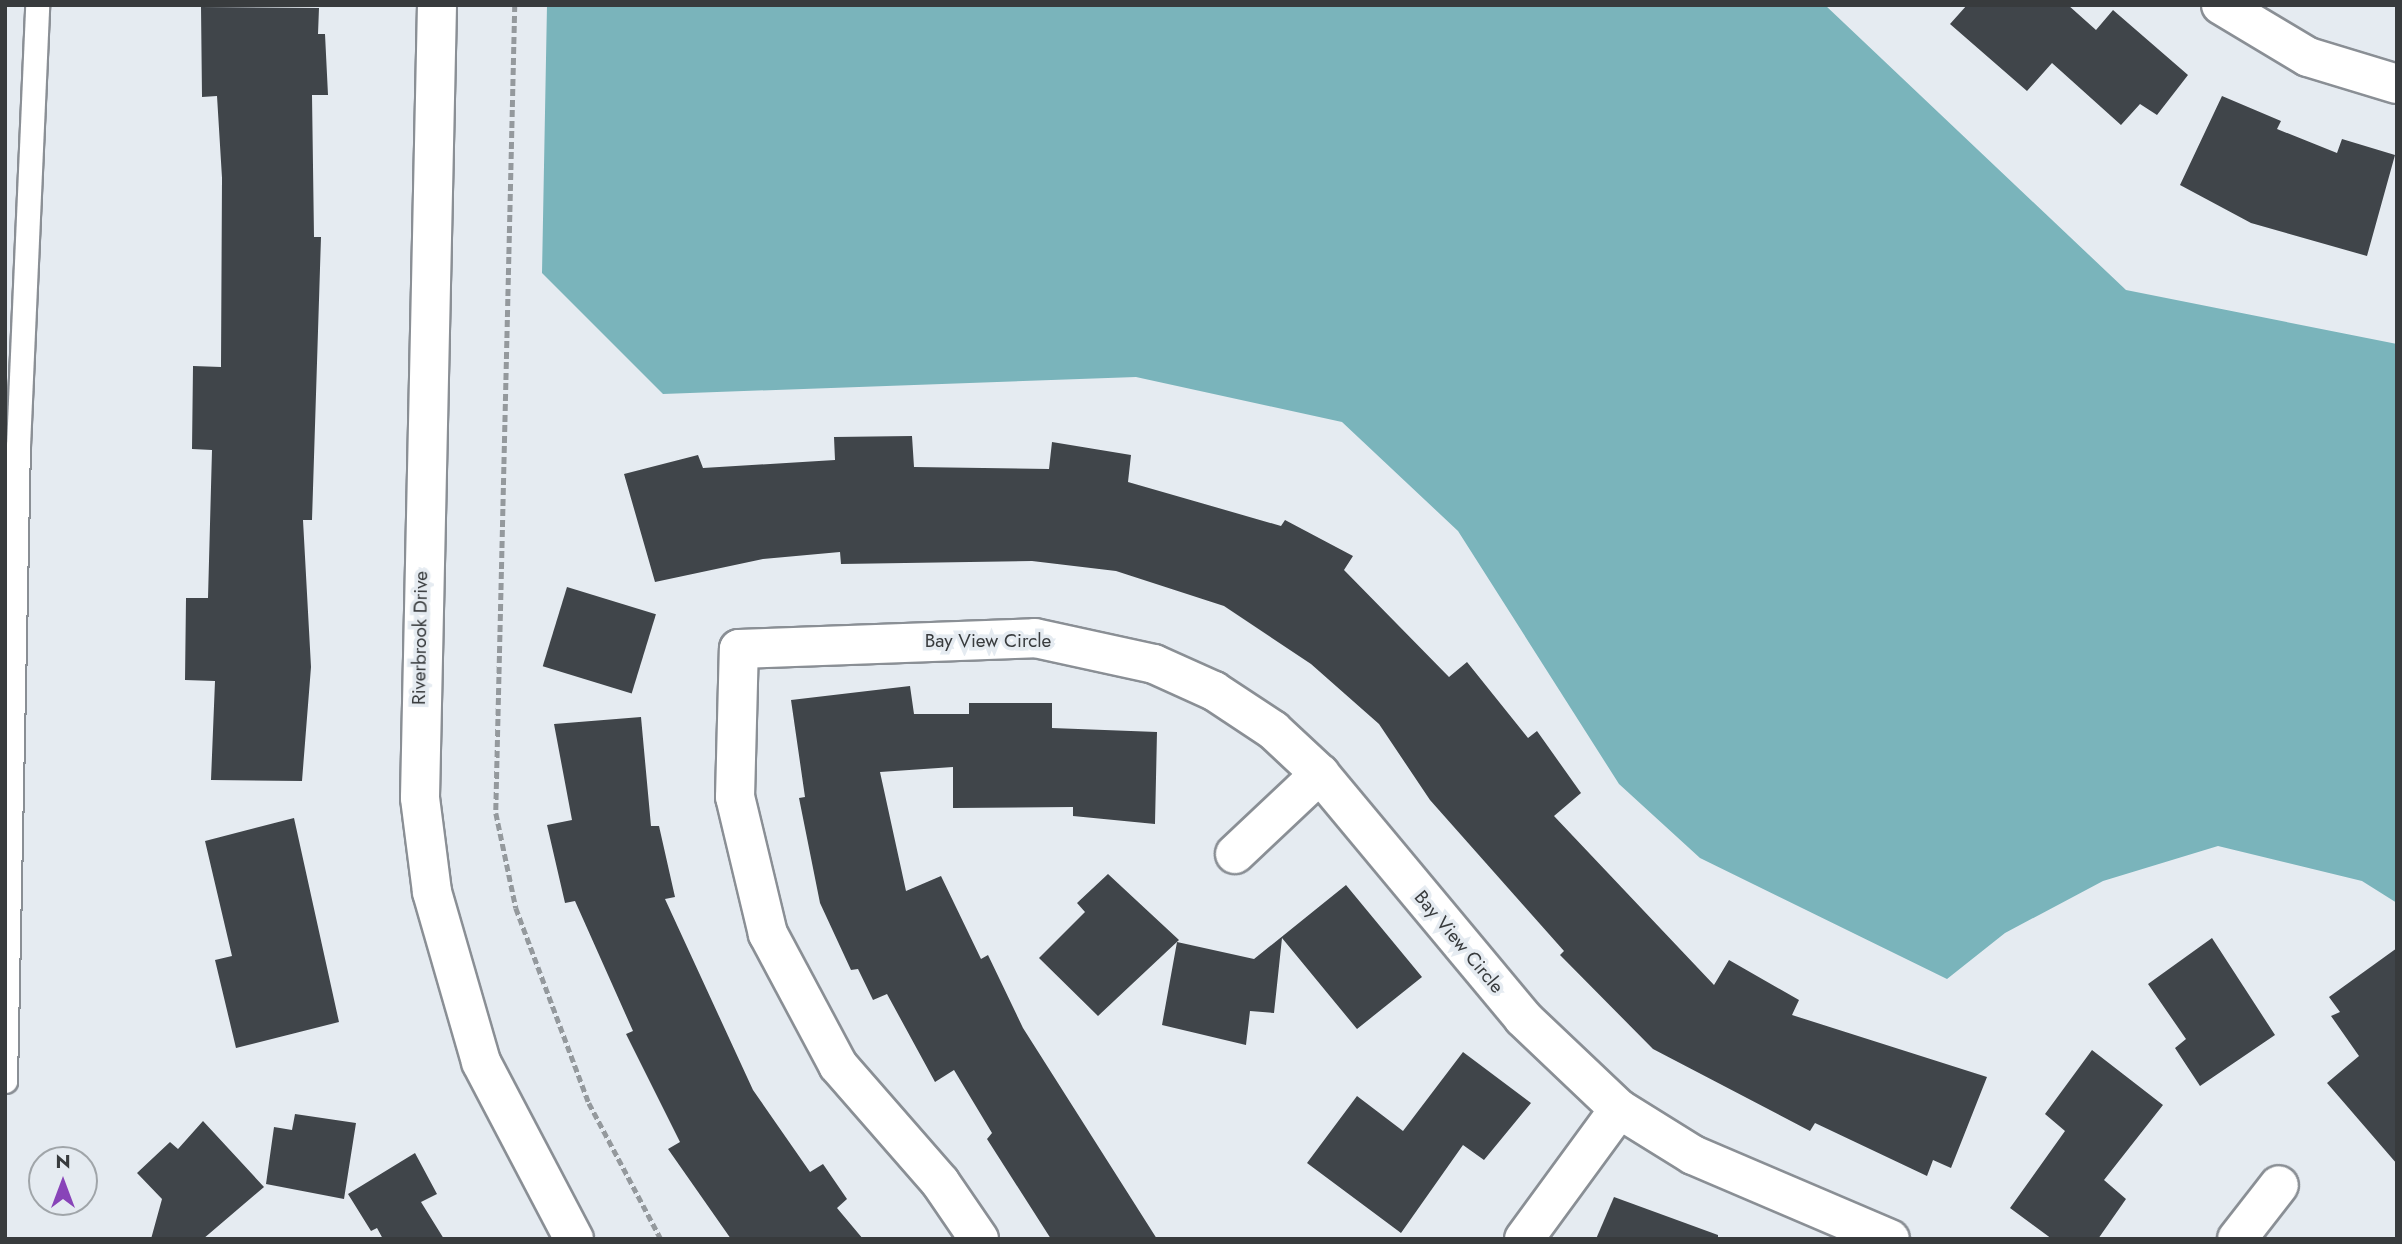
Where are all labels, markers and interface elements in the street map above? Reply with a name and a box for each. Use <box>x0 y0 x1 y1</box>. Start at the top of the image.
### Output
street label: Riverbrook Drive <box>407 571 433 705</box>
street label: Bay View Circle <box>925 630 1051 652</box>
street label: Bay View Circle <box>1410 886 1508 998</box>
north arrow <box>28 1146 98 1216</box>
text: N <box>55 1148 71 1175</box>

